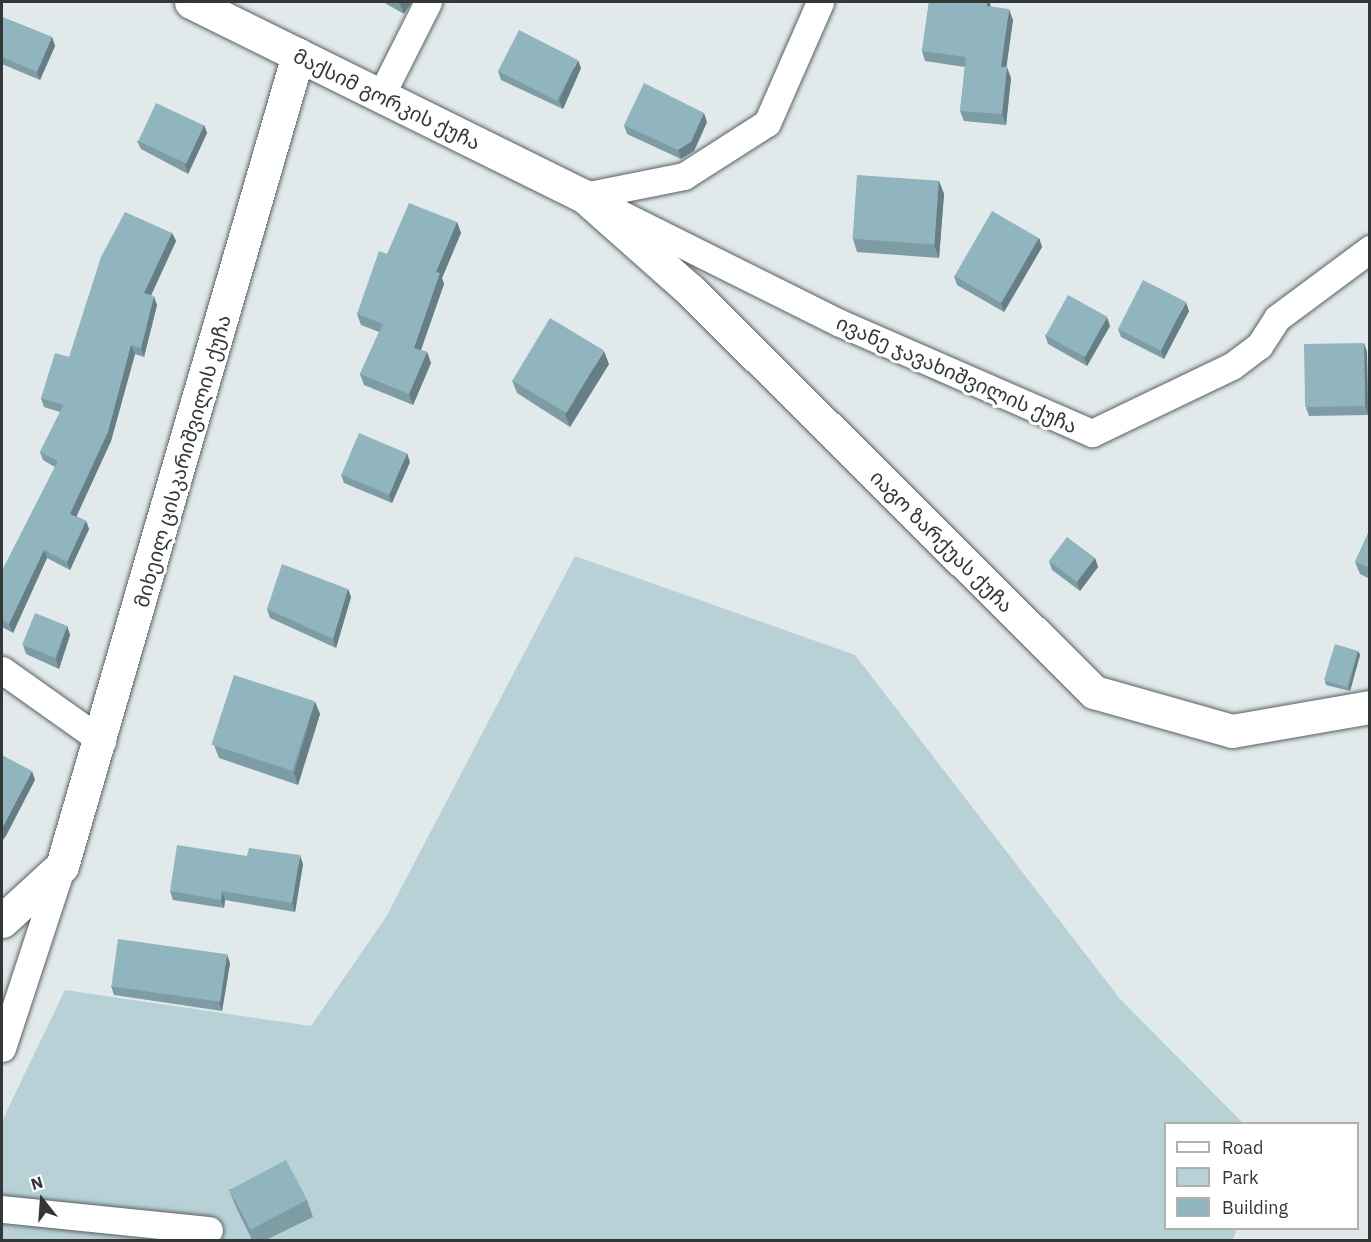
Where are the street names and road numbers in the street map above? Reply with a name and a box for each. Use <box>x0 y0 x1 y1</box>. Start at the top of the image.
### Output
street label: მაქსიმ გორკის ქუჩა <box>290 43 484 155</box>
street label: ივანე ჯავახიშვილის ქუჩა <box>833 310 1081 438</box>
street label: მიხეილ ცისკარიშვილის ქუჩა <box>129 312 235 610</box>
street label: იაგო ზარქუას ქუჩა <box>866 465 1018 617</box>

